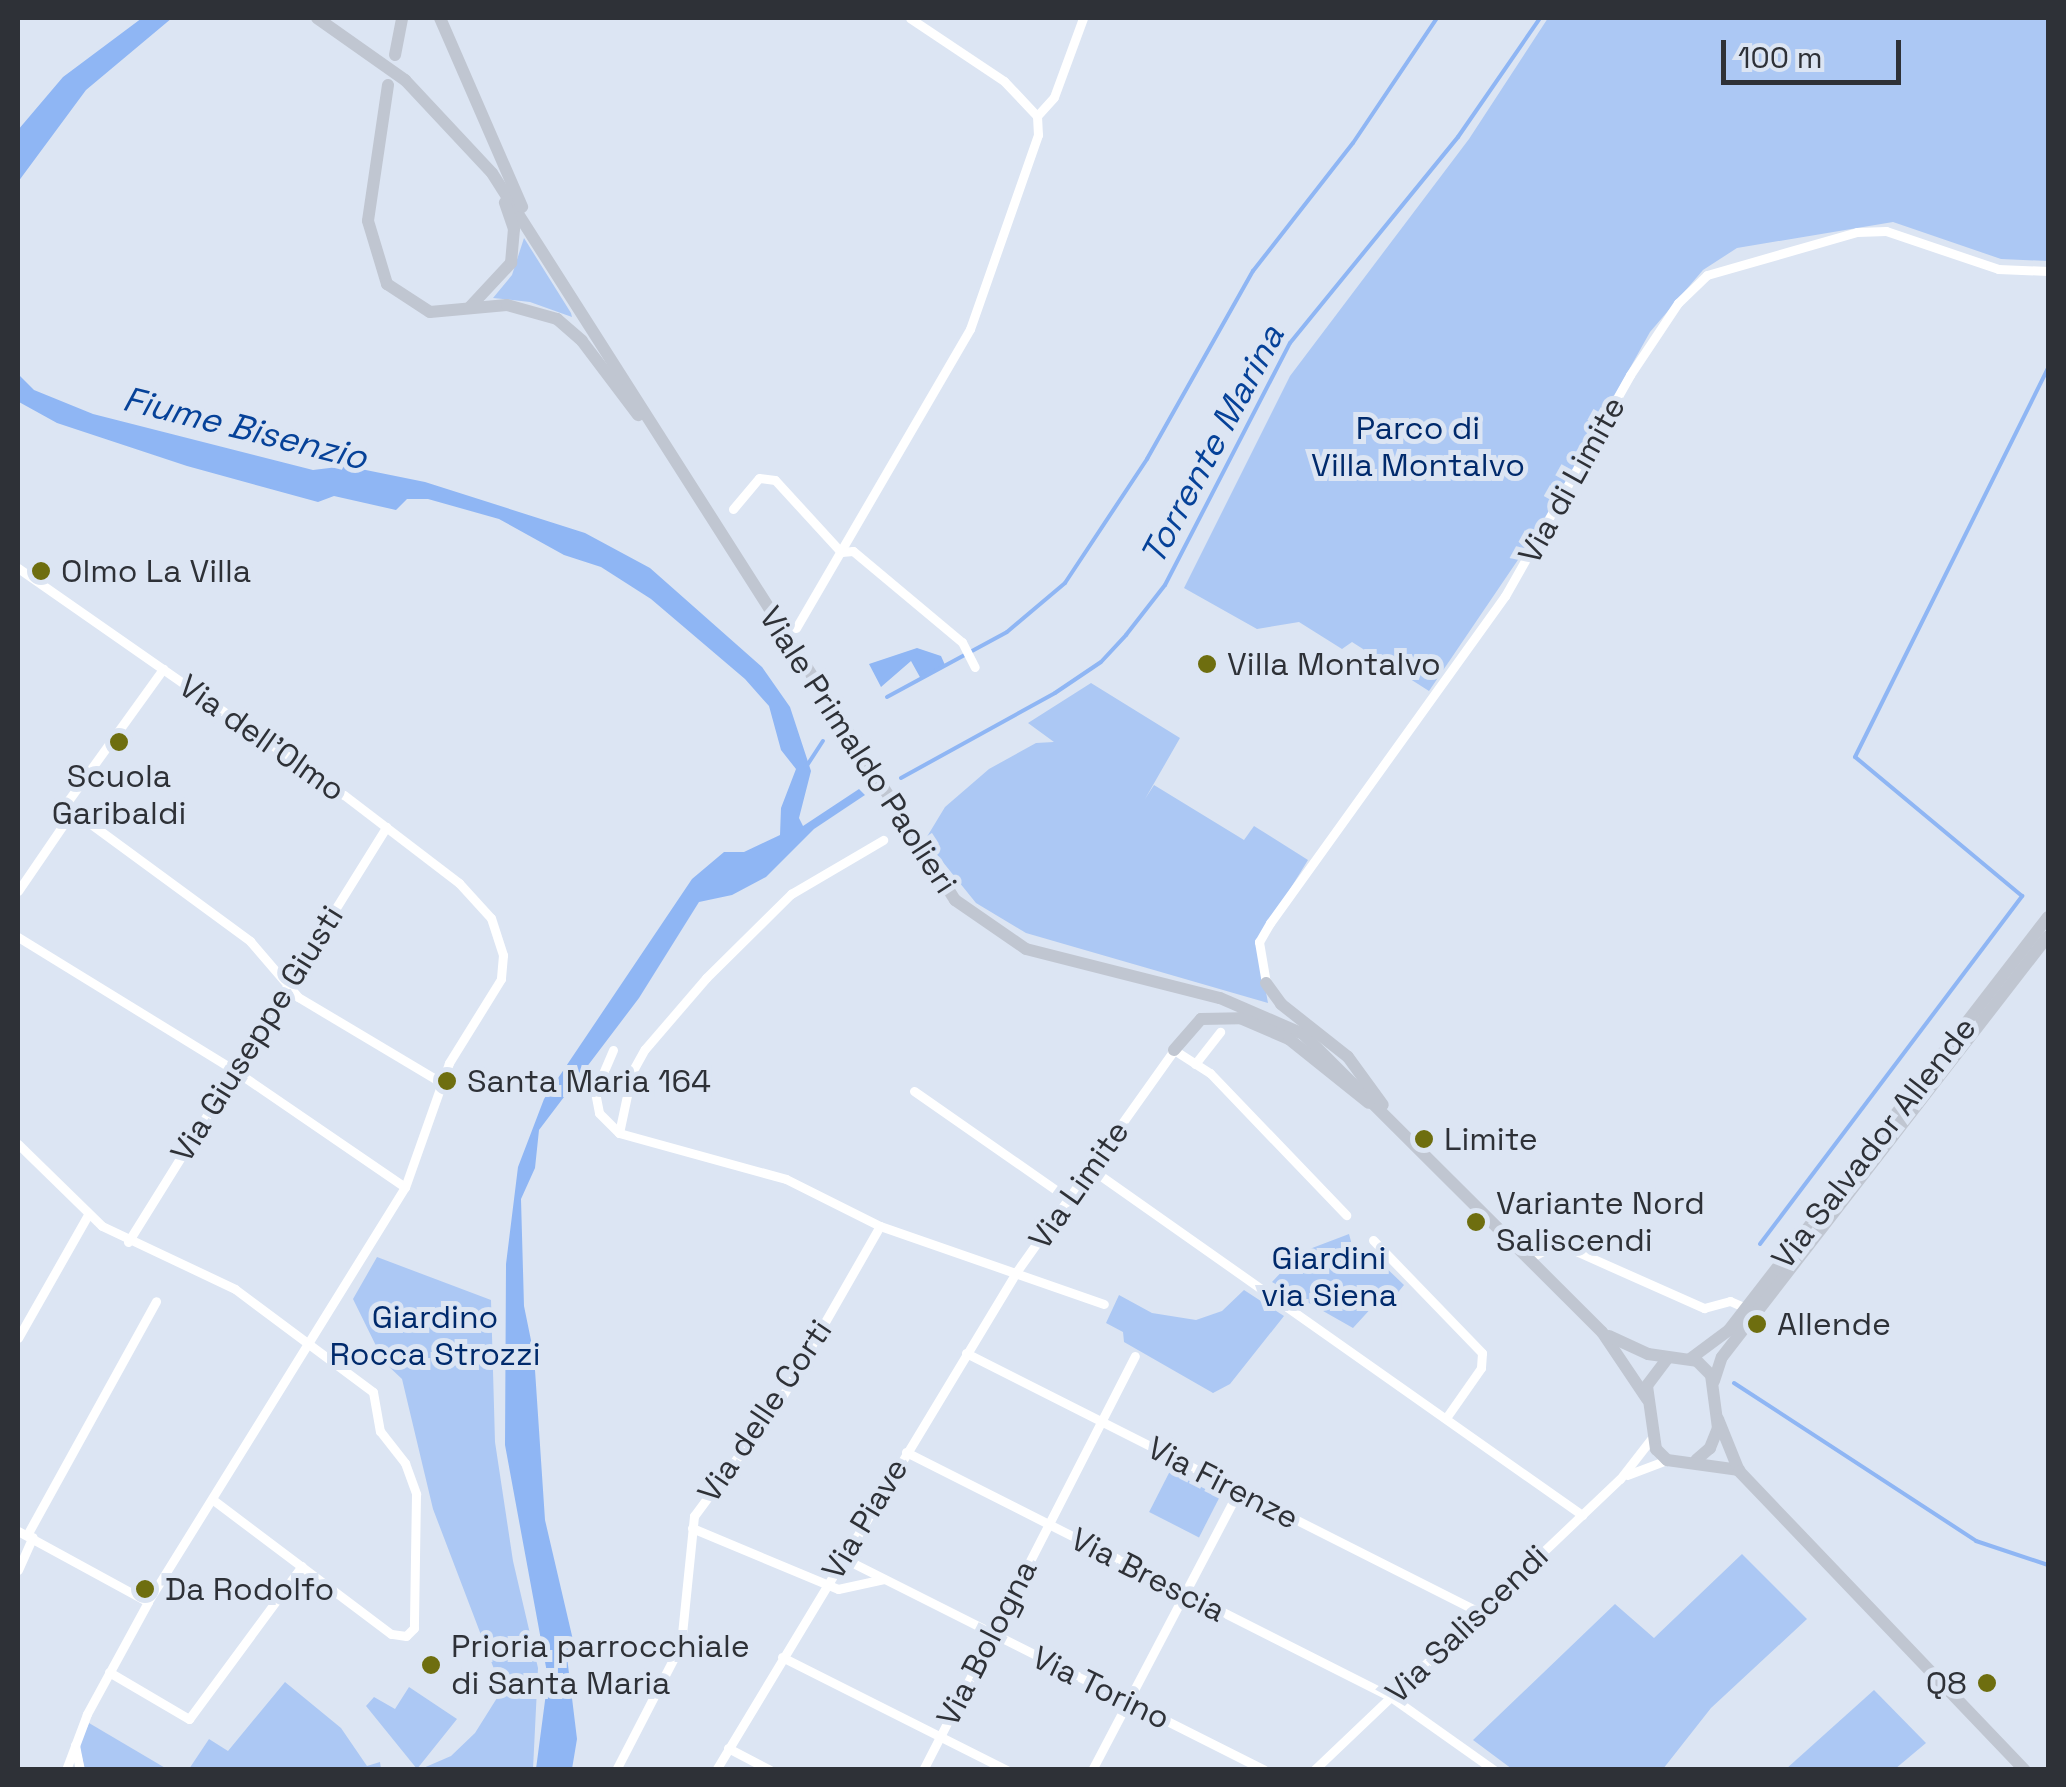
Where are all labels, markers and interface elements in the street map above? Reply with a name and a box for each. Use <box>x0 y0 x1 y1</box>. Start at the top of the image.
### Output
scale bar <box>1726 20 1906 82</box>
text: 100 m <box>1738 38 1823 77</box>
water label: Torrente Marina <box>1131 318 1293 572</box>
water label: Fiume Bisenzio <box>119 377 371 479</box>
street label: Via di Limite <box>1510 390 1634 570</box>
park label: Parco di Villa Montalvo <box>1311 410 1525 485</box>
place label: Olmo La Villa <box>61 552 252 590</box>
marker: Olmo La Villa <box>30 560 52 582</box>
street label: Viale Primaldo Paolieri <box>751 600 965 900</box>
place label: Villa Montalvo <box>1227 645 1441 683</box>
marker: Villa Montalvo <box>1196 653 1218 675</box>
street label: Via dell'Olmo <box>172 667 352 809</box>
marker: Scuola Garibaldi <box>108 731 130 753</box>
place label: Scuola Garibaldi <box>52 758 186 833</box>
street label: Via Giuseppe Giusti <box>163 899 351 1169</box>
street label: Via Salvador Allende <box>1764 1009 1984 1277</box>
place label: Santa Maria 164 <box>467 1062 711 1100</box>
marker: Santa Maria 164 <box>436 1070 458 1092</box>
street label: Via Limite <box>1021 1113 1137 1257</box>
place label: Limite <box>1444 1120 1538 1158</box>
marker: Limite <box>1413 1128 1435 1150</box>
place label: Variante Nord Saliscendi <box>1496 1185 1705 1260</box>
marker: Variante Nord Saliscendi <box>1465 1211 1487 1233</box>
park label: Giardini via Siena <box>1261 1240 1397 1315</box>
park label: Giardino Rocca Strozzi <box>329 1299 541 1374</box>
place label: Allende <box>1777 1305 1891 1343</box>
street label: Via delle Corti <box>690 1313 840 1509</box>
marker: Allende <box>1746 1313 1768 1335</box>
street label: Via Firenze <box>1141 1429 1305 1537</box>
street label: Via Piave <box>814 1451 916 1587</box>
street label: Via Brescia <box>1064 1520 1232 1630</box>
street label: Via Saliscendi <box>1378 1537 1556 1711</box>
street label: Via Bologna <box>929 1553 1045 1733</box>
place label: Da Rodolfo <box>165 1570 334 1608</box>
marker: Da Rodolfo <box>134 1578 156 1600</box>
place label: Prioria parrocchiale di Santa Maria <box>451 1628 750 1703</box>
street label: Via Torino <box>1026 1638 1176 1738</box>
marker: Prioria parrocchiale di Santa Maria <box>420 1654 442 1676</box>
place label: Q8 <box>1926 1664 1967 1702</box>
marker: Q8 <box>1976 1672 1998 1694</box>

